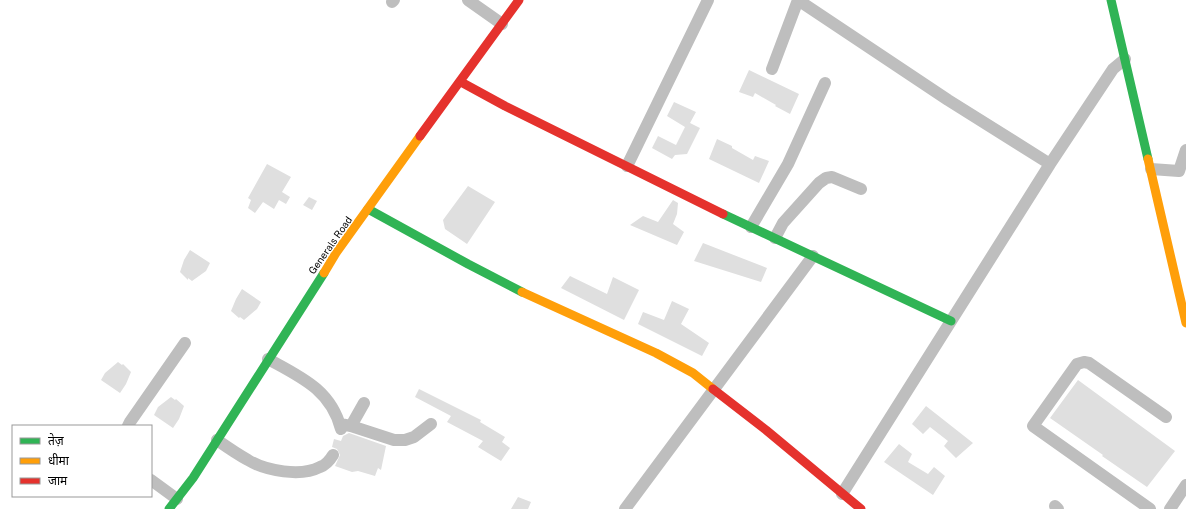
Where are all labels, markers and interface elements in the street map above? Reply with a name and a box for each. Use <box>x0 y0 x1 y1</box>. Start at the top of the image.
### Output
street label: Generals Road <box>306 214 354 276</box>
legend <box>12 425 152 497</box>
text: तेज़ <box>48 433 65 448</box>
text: धीमा <box>48 453 70 468</box>
text: जाम <box>48 474 68 488</box>

